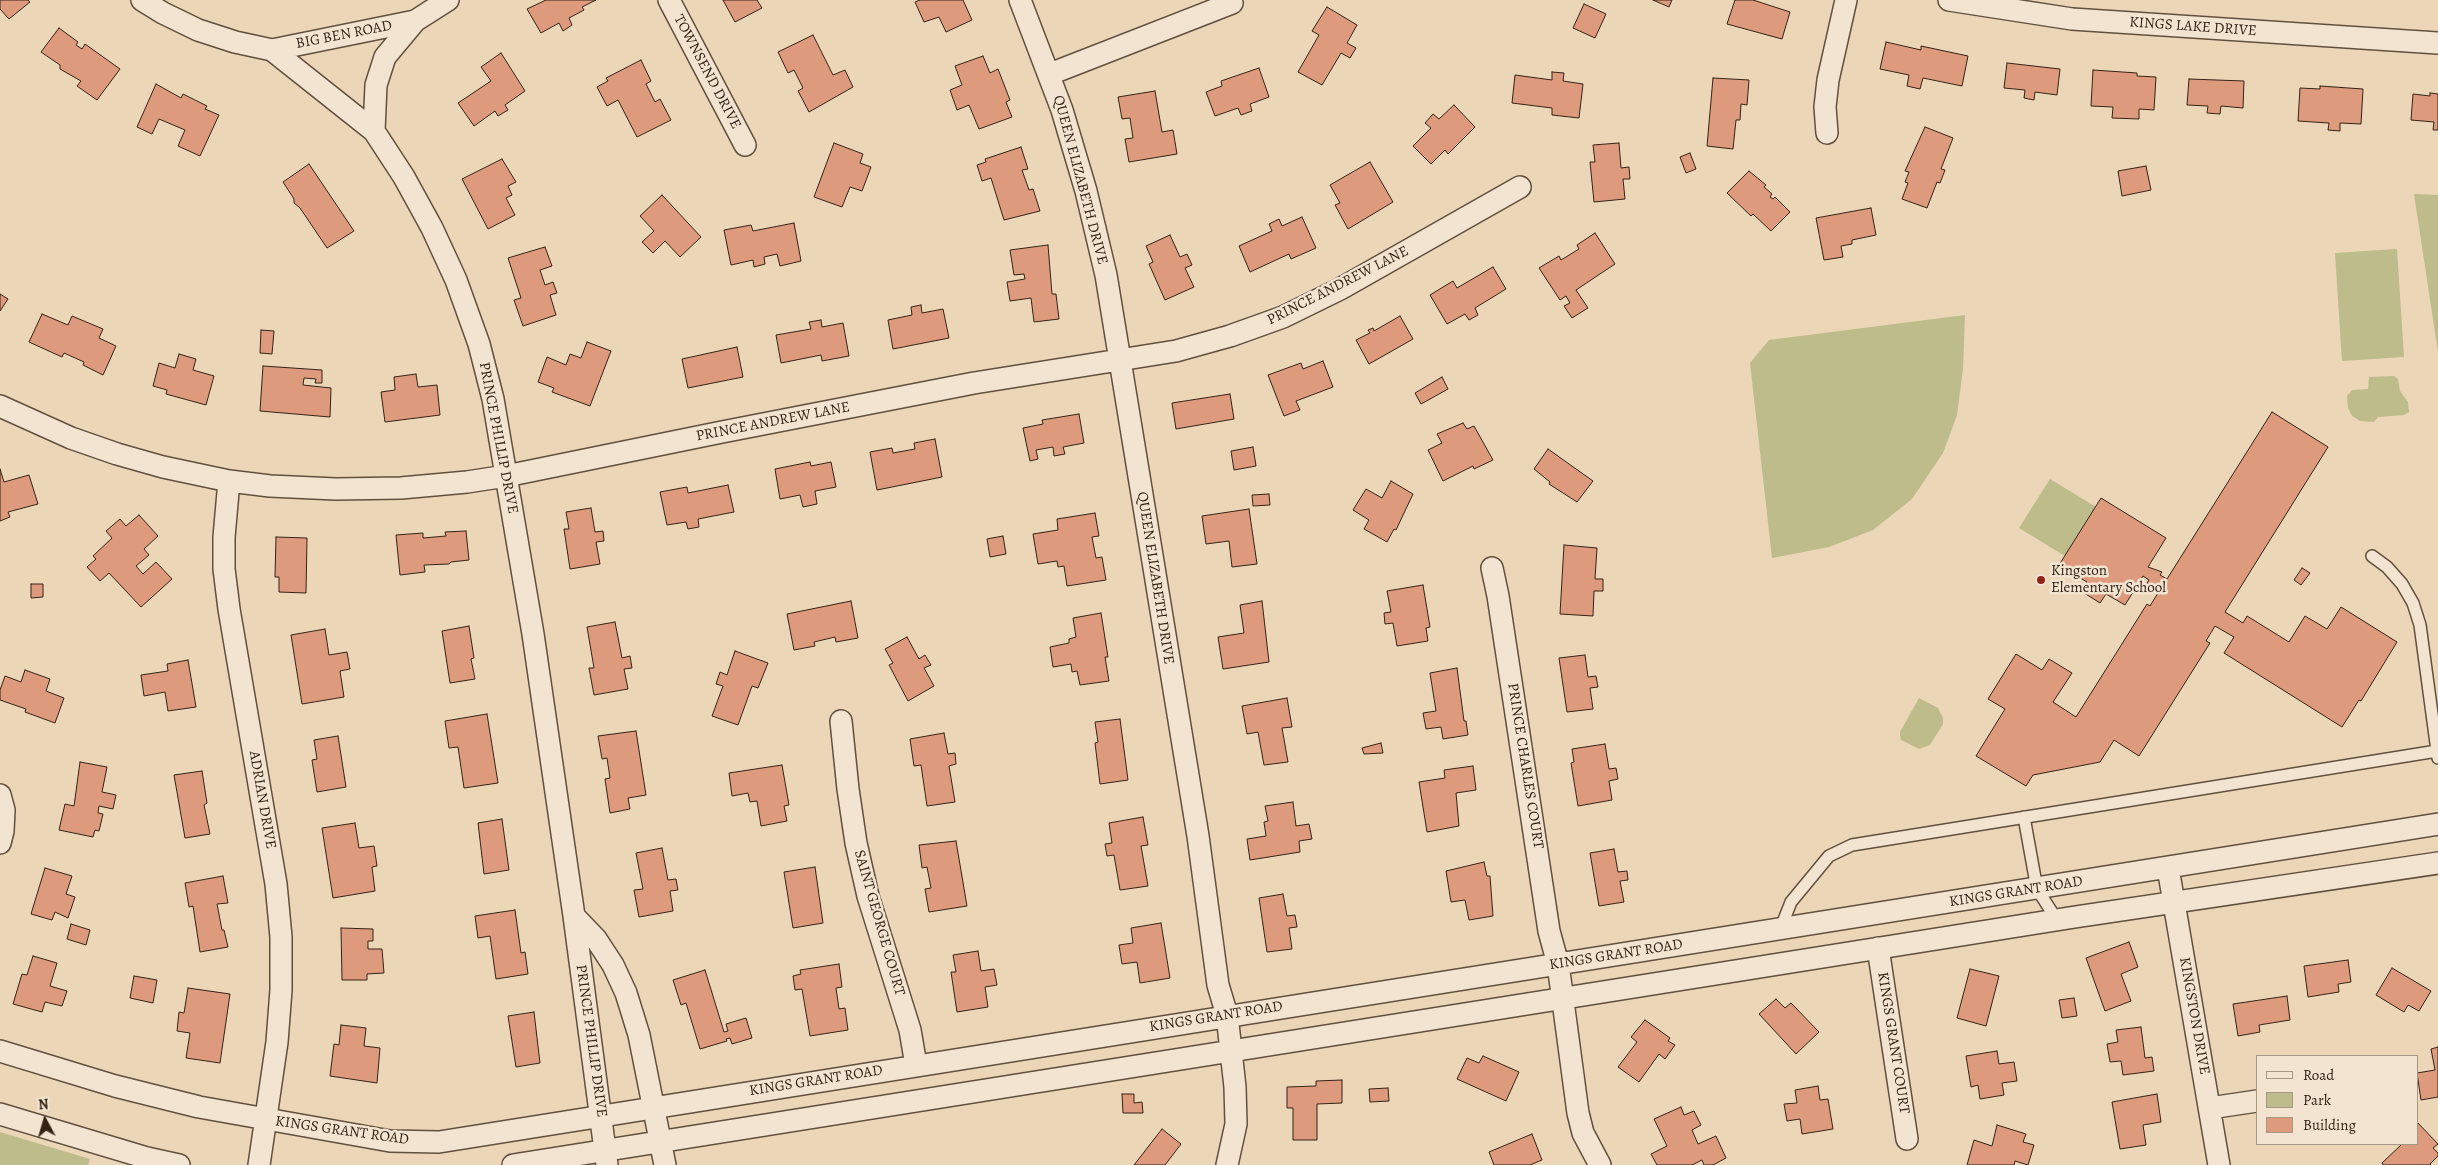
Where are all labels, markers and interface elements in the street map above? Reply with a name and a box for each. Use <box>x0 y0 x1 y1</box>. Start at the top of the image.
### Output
street label: TOWNSEND DRIVE <box>669 12 745 132</box>
street label: KINGS LAKE DRIVE <box>2129 14 2257 40</box>
street label: BIG BEN ROAD <box>294 17 394 53</box>
street label: QUEEN ELIZABETH DRIVE <box>1049 93 1111 267</box>
street label: PRINCE ANDREW LANE <box>1264 242 1412 330</box>
street label: PRINCE PHILLIP DRIVE <box>474 361 522 515</box>
street label: PRINCE ANDREW LANE <box>695 398 851 446</box>
street label: QUEEN ELIZABETH DRIVE <box>1132 490 1178 666</box>
place label: Kingston Elementary School <box>2051 562 2166 597</box>
marker: Kingston Elementary School <box>2035 574 2047 586</box>
street label: PRINCE CHARLES COURT <box>1503 682 1547 850</box>
street label: ADRIAN DRIVE <box>245 749 279 851</box>
street label: SAINT GEORGE COURT <box>850 848 908 998</box>
street label: KINGS GRANT ROAD <box>1948 873 2084 911</box>
street label: KINGS GRANT ROAD <box>1548 936 1684 974</box>
street label: KINGSTON DRIVE <box>2175 956 2213 1076</box>
street label: PRINCE PHILLIP DRIVE <box>571 963 611 1119</box>
street label: KINGS GRANT COURT <box>1873 971 1913 1115</box>
street label: KINGS GRANT ROAD <box>1148 998 1284 1036</box>
legend <box>2256 1055 2418 1145</box>
street label: KINGS GRANT ROAD <box>748 1062 884 1100</box>
text: Road <box>2303 1065 2334 1085</box>
text: Park <box>2303 1090 2331 1110</box>
north arrow <box>20 1095 70 1145</box>
text: N <box>37 1095 49 1115</box>
street label: KINGS GRANT ROAD <box>274 1113 410 1149</box>
text: Building <box>2303 1115 2356 1135</box>

